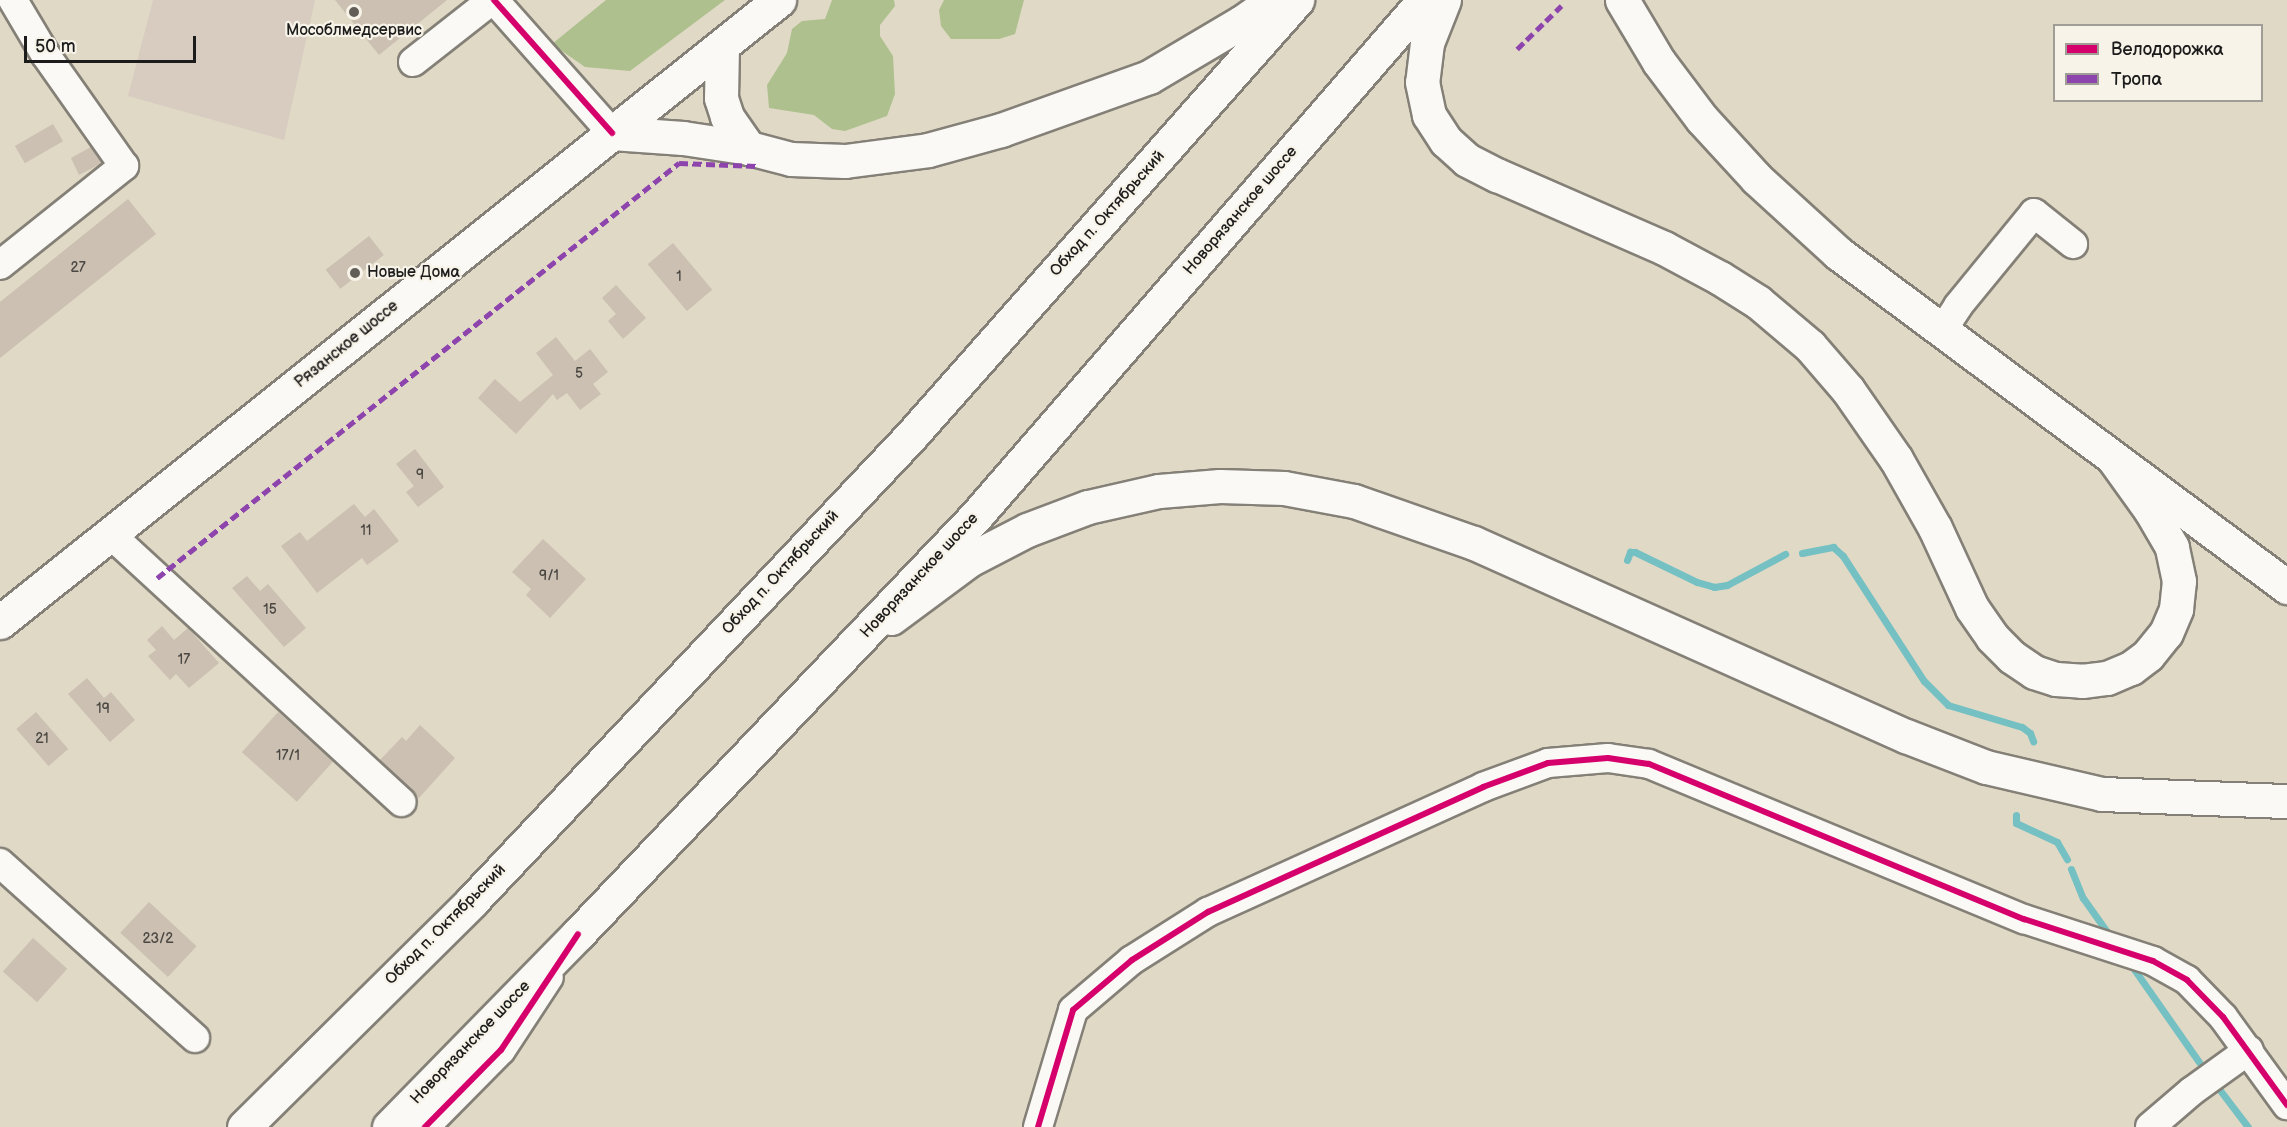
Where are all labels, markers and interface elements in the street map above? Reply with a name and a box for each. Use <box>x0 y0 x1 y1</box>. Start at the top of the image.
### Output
marker: Мособлмедсервис <box>347 5 361 19</box>
place label: Мособлмедсервис <box>286 21 422 41</box>
scale bar <box>27 24 200 62</box>
legend <box>2053 24 2263 102</box>
text: 50 m <box>35 36 76 57</box>
text: Велодорожка <box>2111 39 2224 60</box>
text: Тропа <box>2111 69 2162 90</box>
street label: Новорязанское шоссе <box>1180 143 1302 279</box>
street label: Обход п. Октябрьский <box>1047 147 1169 281</box>
house number: 27 <box>70 260 86 276</box>
place label: Новые Дома <box>367 263 460 283</box>
marker: Новые Дома <box>348 266 362 280</box>
house number: 1 <box>676 269 682 285</box>
street label: Рязанское шоссе <box>291 297 403 393</box>
house number: 5 <box>575 366 583 382</box>
house number: 9 <box>416 467 424 483</box>
street label: Обход п. Октябрьский <box>719 507 843 639</box>
street label: Новорязанское шоссе <box>857 509 983 643</box>
house number: 11 <box>361 523 371 539</box>
house number: 9/1 <box>539 568 559 584</box>
house number: 15 <box>263 602 277 618</box>
house number: 17 <box>178 652 190 668</box>
house number: 19 <box>96 701 110 717</box>
house number: 21 <box>35 731 49 747</box>
house number: 17/1 <box>276 748 300 764</box>
street label: Обход п. Октябрьский <box>382 861 510 989</box>
house number: 23/2 <box>142 931 174 947</box>
street label: Новорязанское шоссе <box>407 977 535 1109</box>

